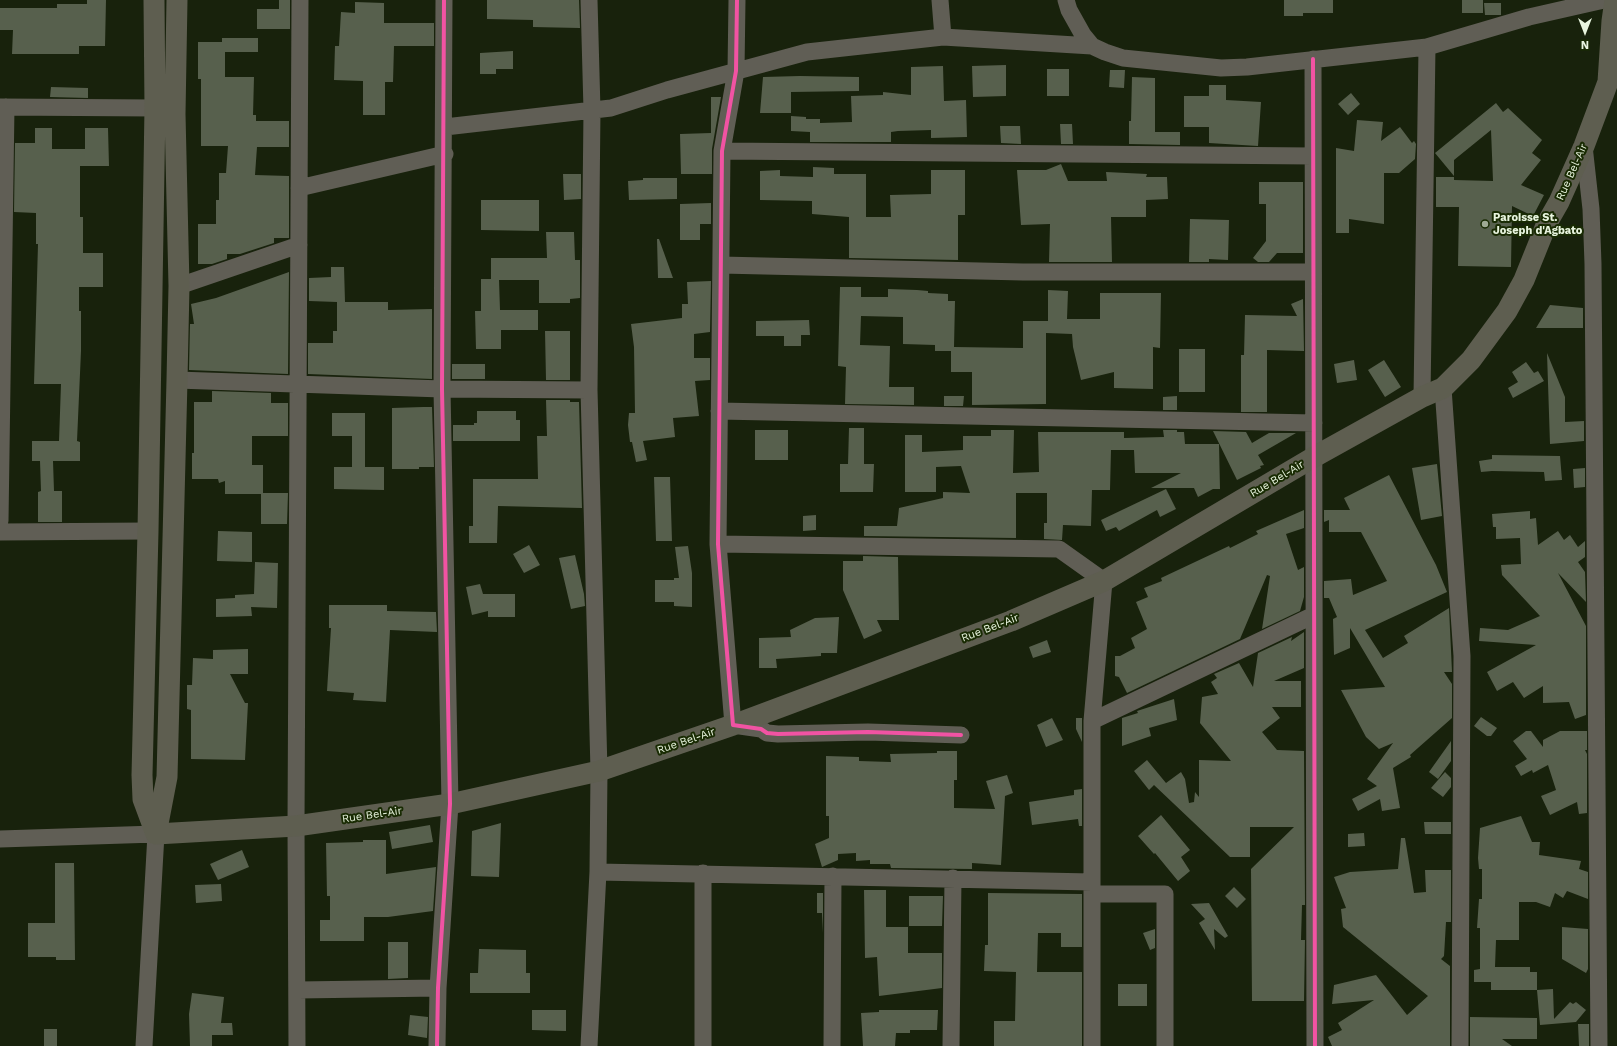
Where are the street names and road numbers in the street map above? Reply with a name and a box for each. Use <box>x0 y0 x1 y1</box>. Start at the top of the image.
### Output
street label: Rue Bel-Air <box>1554 142 1590 202</box>
street label: Rue Bel-Air <box>1248 458 1306 500</box>
street label: Rue Bel-Air <box>959 611 1021 645</box>
street label: Rue Bel-Air <box>655 725 717 757</box>
street label: Rue Bel-Air <box>341 804 403 826</box>

